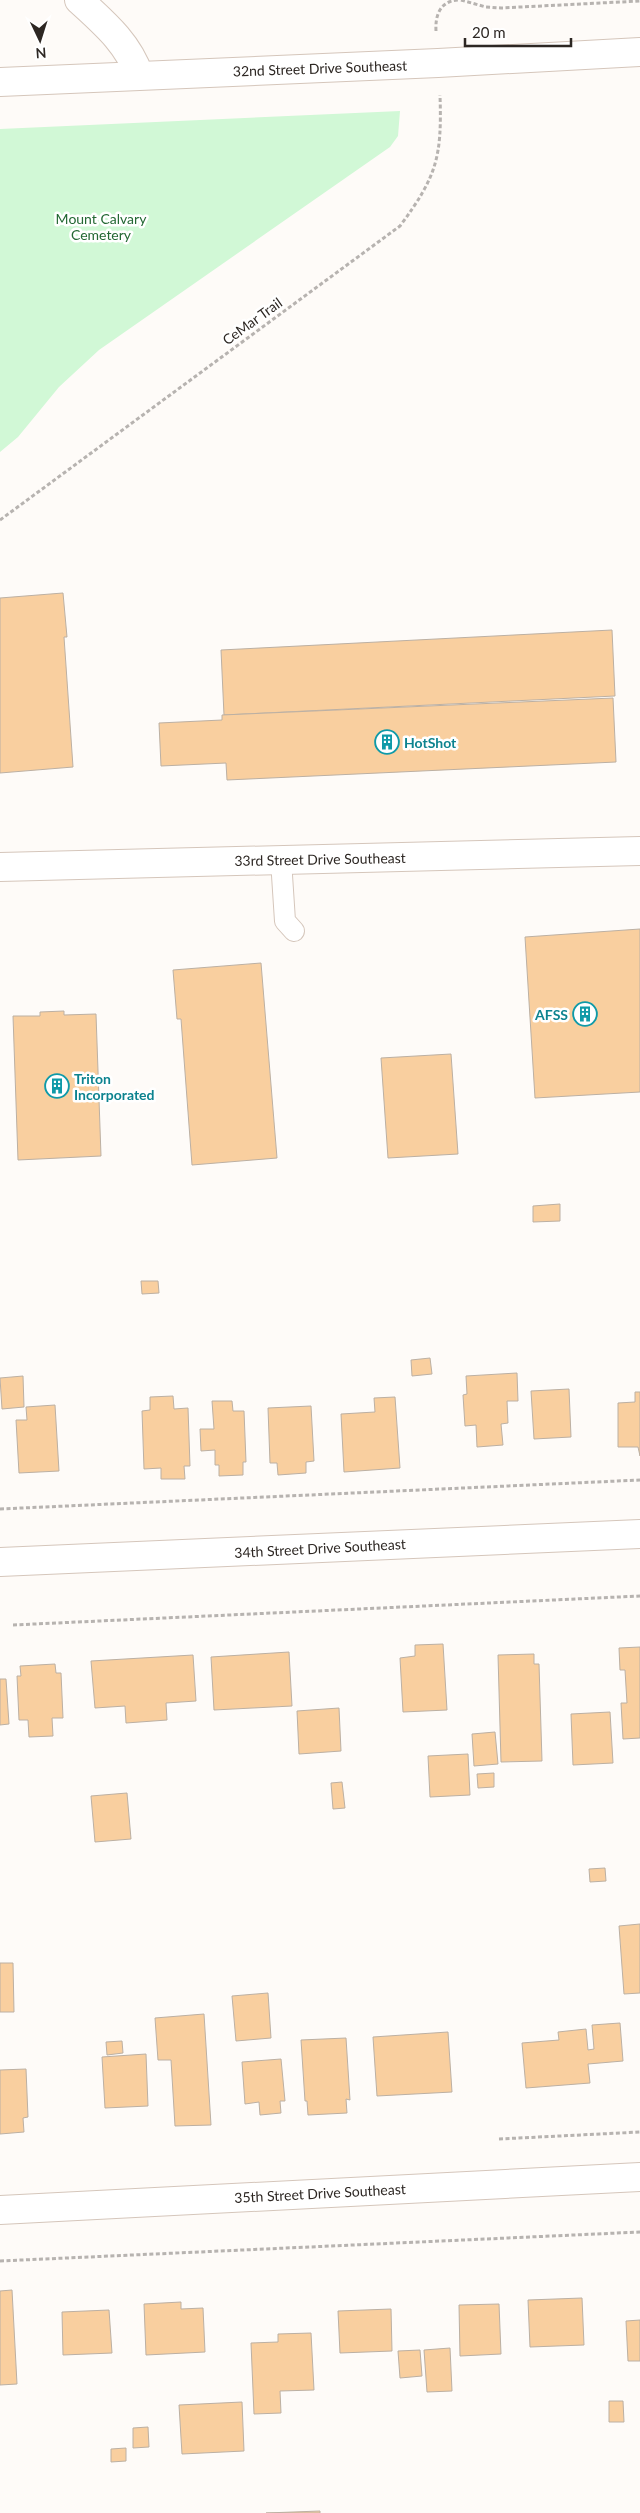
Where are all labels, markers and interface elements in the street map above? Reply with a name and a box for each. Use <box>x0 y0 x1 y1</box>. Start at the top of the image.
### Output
north arrow <box>15 15 65 65</box>
scale bar <box>465 15 571 47</box>
text: 20 m <box>472 23 506 41</box>
text: N <box>35 45 47 62</box>
street label: 32nd Street Drive Southeast <box>233 56 407 80</box>
park label: Mount Calvary Cemetery <box>56 210 147 243</box>
street label: CeMar Trail <box>219 294 285 348</box>
building icon: HotShot <box>374 729 400 755</box>
place label: HotShot <box>404 734 457 751</box>
street label: 33rd Street Drive Southeast <box>234 849 406 869</box>
building icon: AFSS <box>572 1001 598 1027</box>
place label: AFSS <box>534 1006 568 1023</box>
place label: Triton Incorporated <box>74 1070 155 1103</box>
building icon: Triton Incorporated <box>44 1073 70 1099</box>
street label: 34th Street Drive Southeast <box>234 1535 406 1561</box>
street label: 35th Street Drive Southeast <box>234 2180 406 2206</box>

